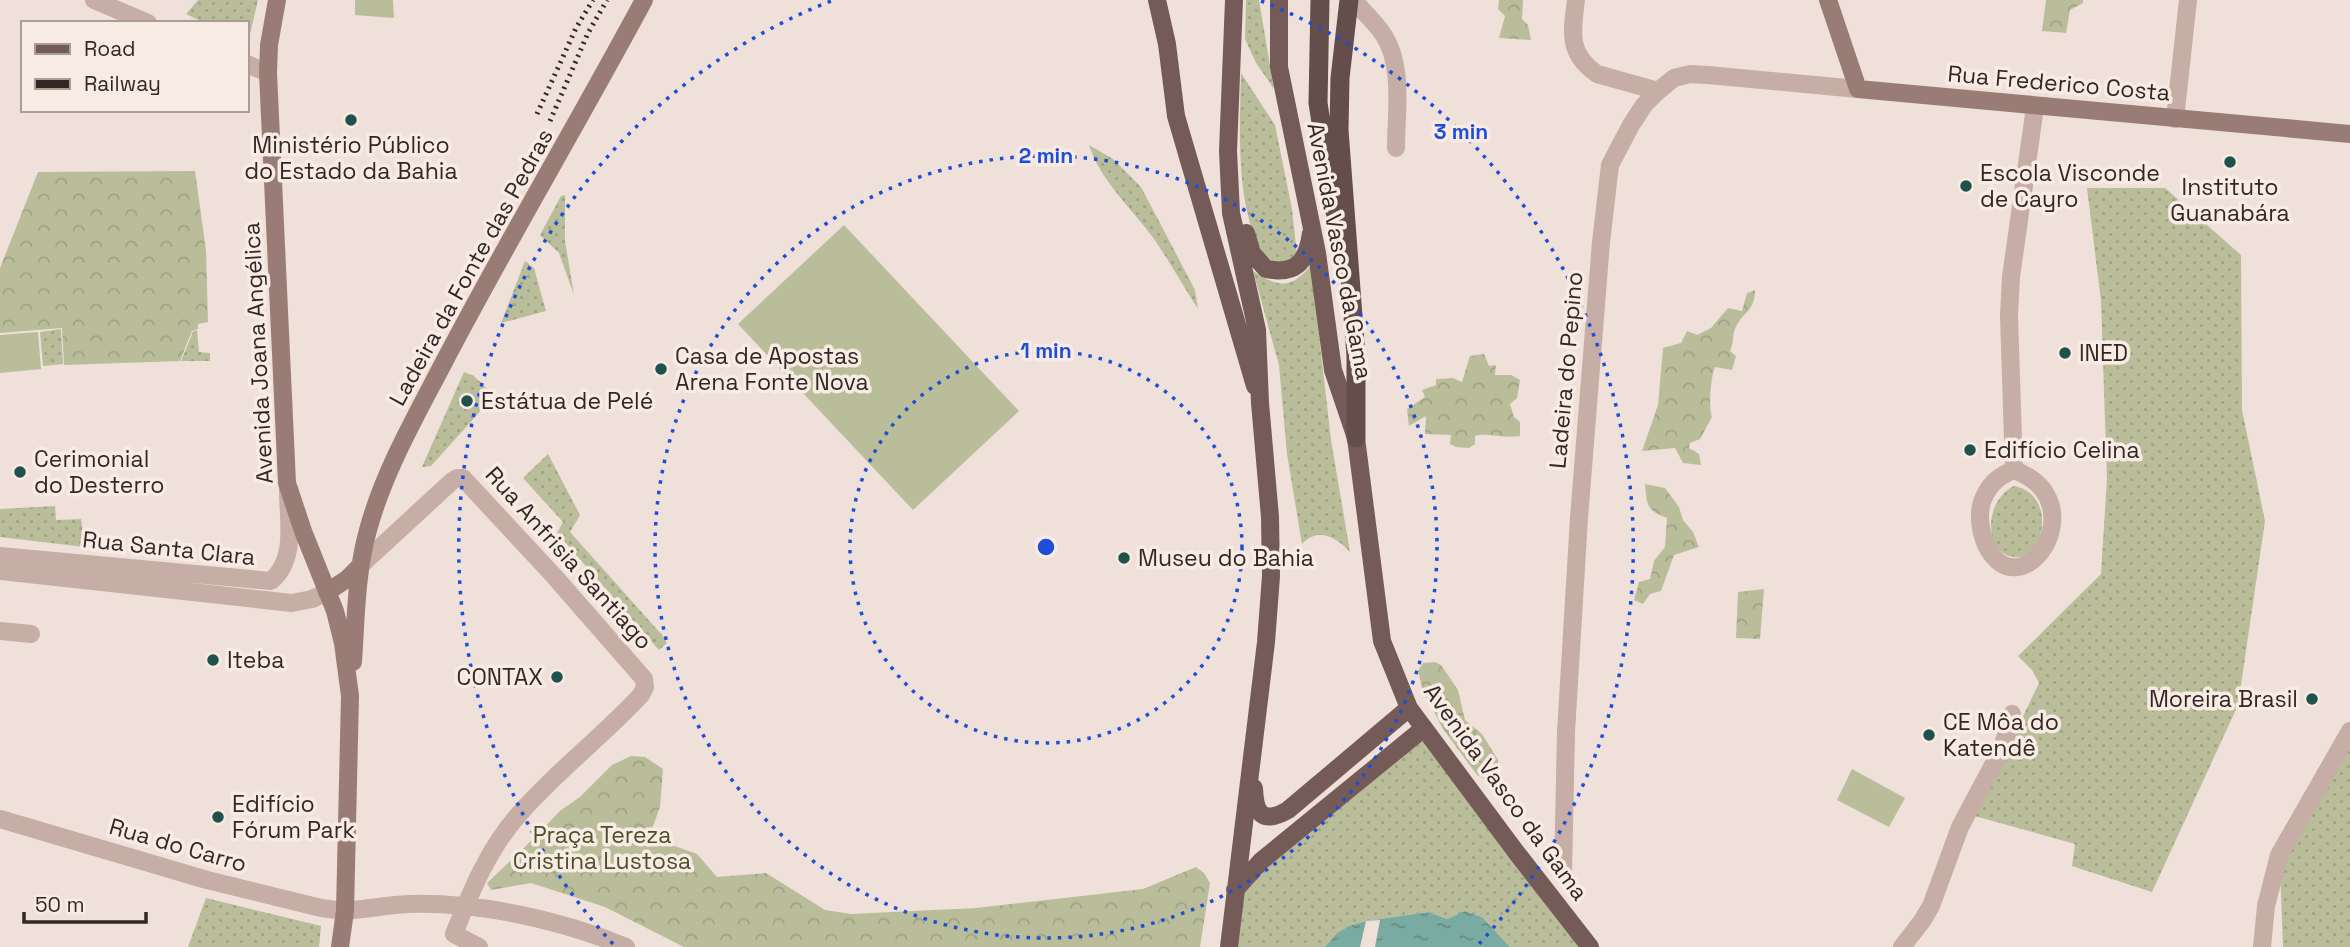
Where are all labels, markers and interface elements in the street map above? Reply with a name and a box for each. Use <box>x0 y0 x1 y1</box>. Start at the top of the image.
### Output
legend <box>21 21 248 112</box>
text: Road <box>84 35 136 62</box>
street label: Rua Frederico Costa <box>1947 58 2171 108</box>
text: Railway <box>84 70 161 97</box>
marker: Ministério Público do Estado da Bahia <box>343 112 359 128</box>
text: 3 min <box>1434 118 1488 145</box>
street label: Avenida Vasco da Gama <box>1300 120 1380 382</box>
street label: Ladeira da Fonte das Pedras <box>382 123 560 411</box>
place label: Ministério Público do Estado da Bahia <box>244 130 458 186</box>
text: 2 min <box>1019 142 1073 169</box>
marker: Instituto Guanabára <box>2222 154 2238 170</box>
place label: Escola Visconde de Cayro <box>1980 158 2160 214</box>
place label: Instituto Guanabára <box>2170 172 2290 228</box>
marker: Escola Visconde de Cayro <box>1958 178 1974 194</box>
street label: Avenida Joana Angélica <box>236 221 280 485</box>
street label: Ladeira do Pepino <box>1542 270 1590 470</box>
text: 1 min <box>1020 337 1072 364</box>
place label: INED <box>2079 338 2128 368</box>
place label: Casa de Apostas Arena Fonte Nova <box>675 341 869 397</box>
marker: INED <box>2057 345 2073 361</box>
marker: Casa de Apostas Arena Fonte Nova <box>653 361 669 377</box>
place label: Estátua de Pelé <box>481 386 653 416</box>
marker: Estátua de Pelé <box>459 393 475 409</box>
place label: Edifício Celina <box>1984 435 2140 465</box>
marker: Edifício Celina <box>1962 442 1978 458</box>
place label: Cerimonial do Desterro <box>34 444 165 500</box>
street label: Rua Anfrisia Santiago <box>479 460 659 656</box>
marker: Cerimonial do Desterro <box>12 464 28 480</box>
street label: Rua Santa Clara <box>81 524 257 572</box>
centre of rings <box>1034 535 1058 559</box>
place label: Museu do Bahia <box>1138 543 1314 573</box>
marker: Museu do Bahia <box>1116 550 1132 566</box>
place label: Iteba <box>227 645 284 675</box>
marker: Iteba <box>205 652 221 668</box>
place label: CONTAX <box>457 662 543 692</box>
marker: CONTAX <box>549 669 565 685</box>
street label: Avenida Vasco da Gama <box>1417 678 1595 906</box>
place label: Moreira Brasil <box>2149 684 2298 714</box>
marker: Moreira Brasil <box>2304 691 2320 707</box>
place label: CE Môa do Katendê <box>1943 707 2059 763</box>
marker: CE Môa do Katendê <box>1921 727 1937 743</box>
place label: Edifício Fórum Park <box>232 789 355 845</box>
marker: Edifício Fórum Park <box>210 809 226 825</box>
street label: Rua do Carro <box>106 811 250 879</box>
park label: Praça Tereza Cristina Lustosa <box>513 820 691 876</box>
scale bar <box>24 880 147 924</box>
text: 50 m <box>35 891 85 918</box>

